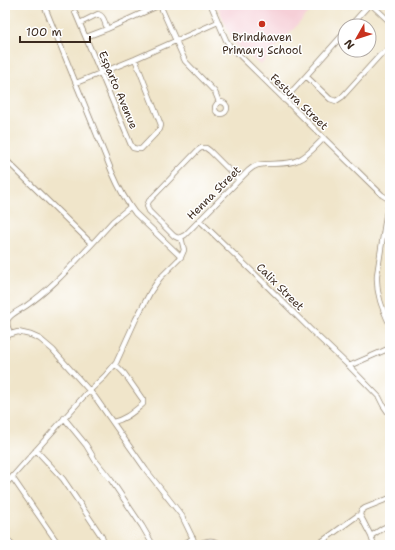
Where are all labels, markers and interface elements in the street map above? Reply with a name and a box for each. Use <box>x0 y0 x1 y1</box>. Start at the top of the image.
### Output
scale bar <box>20 18 90 44</box>
north arrow <box>337 18 377 58</box>
marker: Brindhaven Primary School <box>257 19 267 29</box>
text: 100 m <box>26 24 62 40</box>
place label: Brindhaven Primary School <box>222 30 303 58</box>
text: N <box>341 36 358 52</box>
street label: Esparto Avenue <box>95 49 141 131</box>
street label: Festura Street <box>267 70 331 134</box>
street label: Henna Street <box>184 163 244 223</box>
street label: Calix Street <box>253 260 307 314</box>

